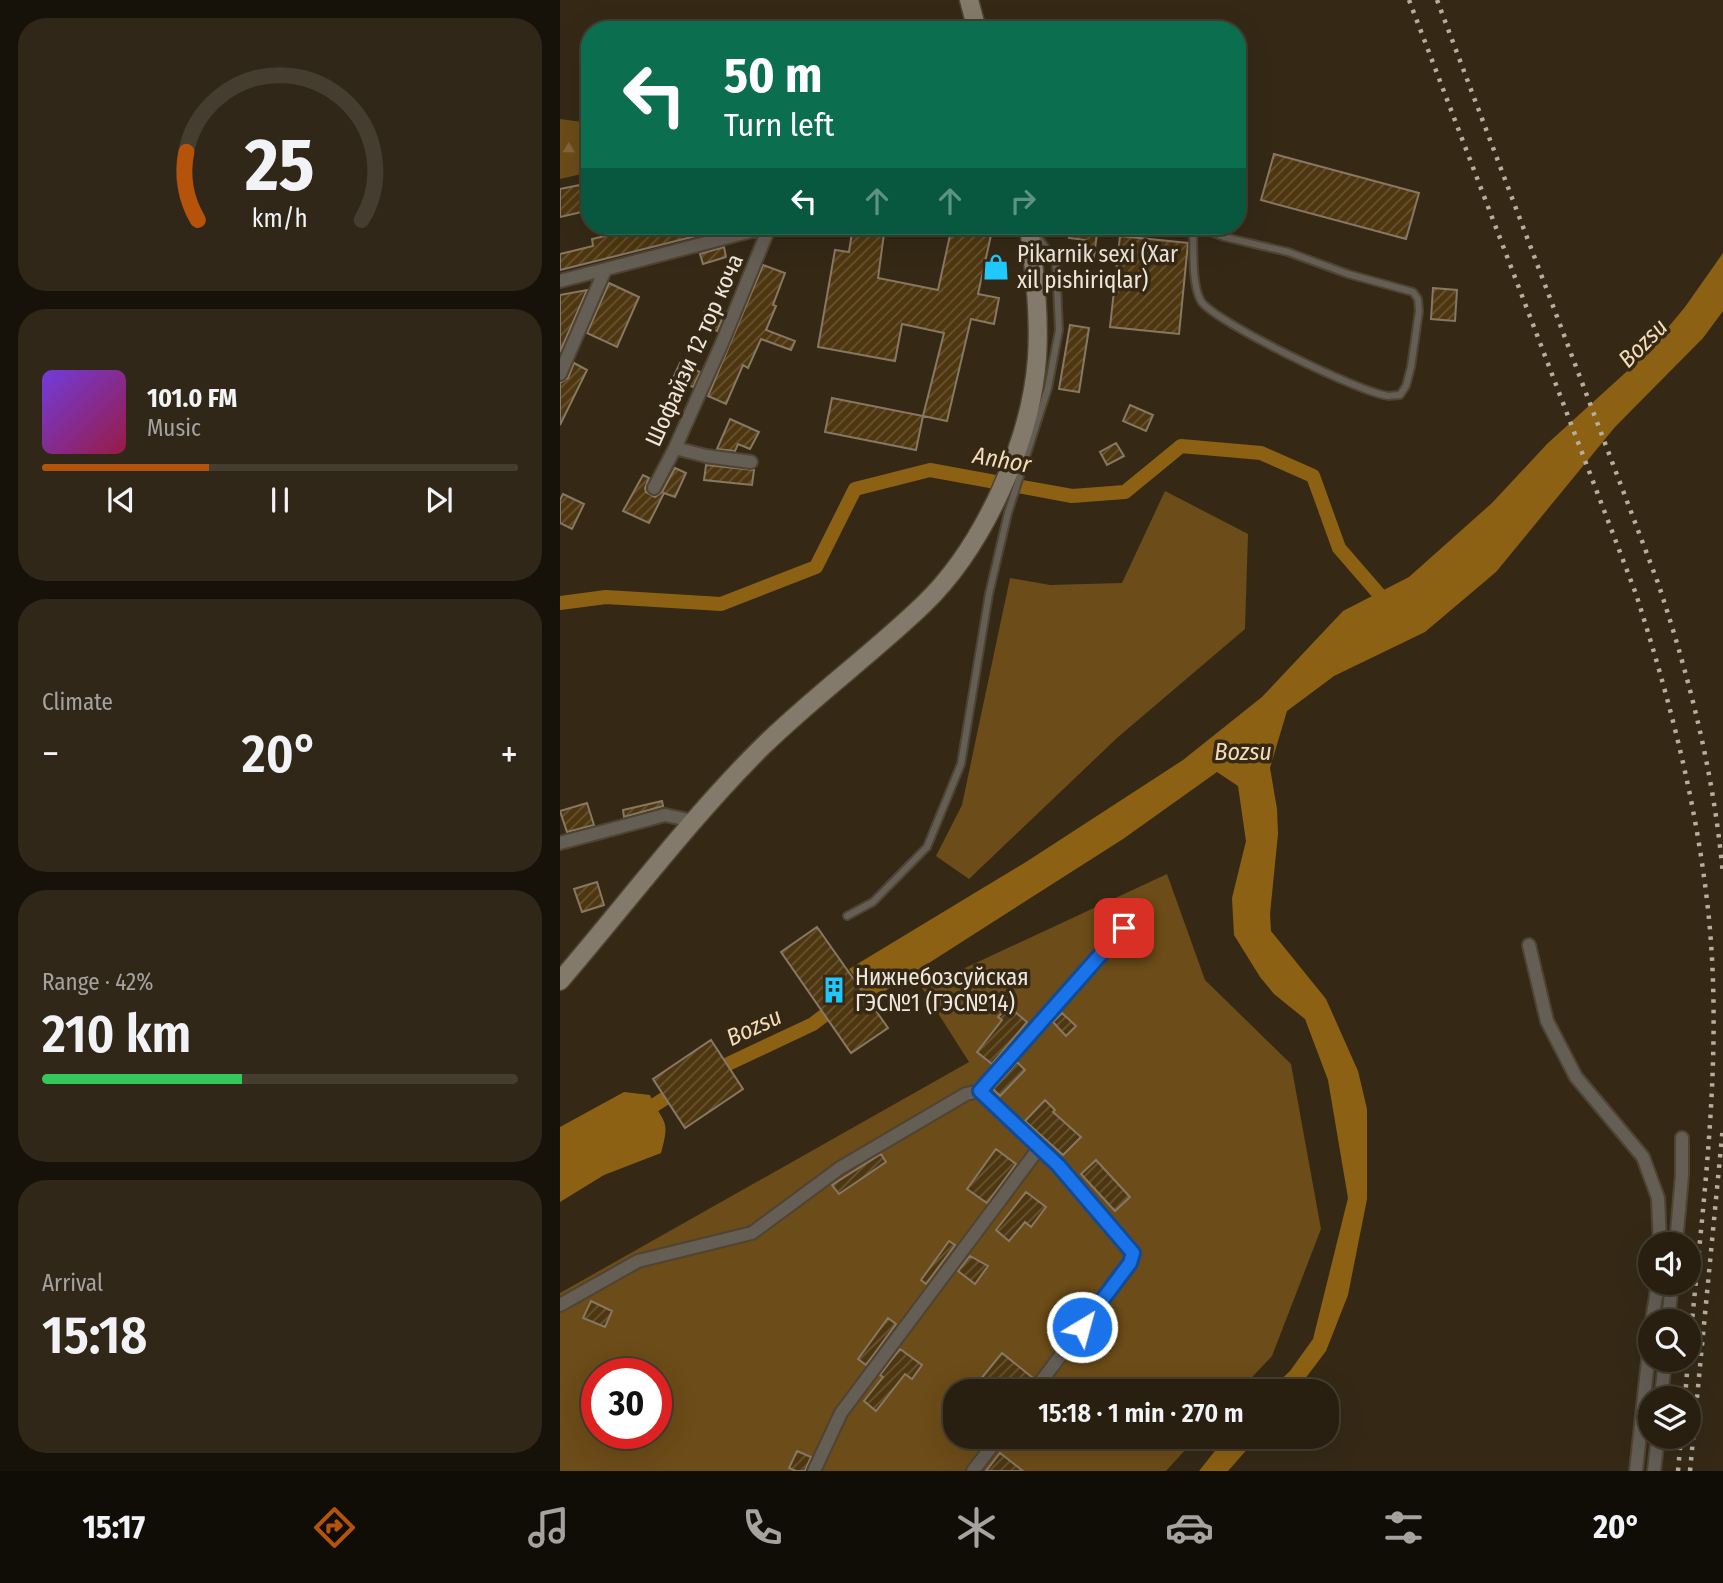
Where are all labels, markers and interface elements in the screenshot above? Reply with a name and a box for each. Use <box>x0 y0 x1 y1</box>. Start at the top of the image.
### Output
text: 50 m <box>724 46 822 105</box>
icon: left <box>609 49 700 140</box>
text: Turn left <box>724 106 834 144</box>
text: 25 <box>244 123 315 210</box>
icon: left <box>785 182 823 220</box>
icon: ahead <box>858 182 896 220</box>
icon: ahead <box>931 182 969 220</box>
icon: right <box>1004 182 1042 220</box>
text: km/h <box>252 204 308 234</box>
place label: Pikarnik sexi (Xar xil pishiriqlar) <box>1017 240 1178 294</box>
street label: Шофайзи 12 тор коча <box>639 249 749 451</box>
shop icon: Pikarnik sexi (Xar xil pishiriqlar) <box>981 252 1011 282</box>
water label: Bozsu <box>1613 313 1673 373</box>
text: 101.0 FM <box>147 383 237 414</box>
text: Music <box>147 414 201 442</box>
water label: Anhor <box>970 441 1034 479</box>
icon: previous <box>102 481 140 519</box>
icon: pause <box>261 481 299 519</box>
icon: next <box>420 481 458 519</box>
text: Climate <box>42 688 113 716</box>
text: 20° <box>242 723 318 786</box>
text: − <box>42 731 59 777</box>
text: + <box>501 731 518 777</box>
water label: Bozsu <box>1214 738 1272 766</box>
pin <box>1094 898 1154 958</box>
icon: arrive <box>1105 909 1143 947</box>
place label: Нижнебозсуйская ГЭС№1 (ГЭС№14) <box>855 963 1029 1017</box>
text: Range · 42% <box>42 968 153 996</box>
building icon: Нижнебозсуйская ГЭС№1 (ГЭС№14) <box>819 975 849 1005</box>
water label: Bozsu <box>722 1002 786 1052</box>
text: 210 km <box>42 1003 191 1066</box>
map controls <box>1638 1232 1701 1449</box>
button: sound <box>1638 1232 1701 1295</box>
text: Arrival <box>42 1269 103 1297</box>
position arrow <box>1045 1290 1119 1364</box>
text: 15:18 <box>42 1304 148 1367</box>
button: search <box>1638 1309 1701 1372</box>
speed limit sign: 30 <box>581 1358 672 1449</box>
button: layers <box>1638 1386 1701 1449</box>
text: 15:18 · 1 min · 270 m <box>1038 1398 1244 1429</box>
icon: directions <box>310 1503 359 1552</box>
icon: music <box>524 1503 573 1552</box>
icon: phone <box>738 1503 787 1552</box>
icon: climate <box>952 1503 1001 1552</box>
icon: car <box>1165 1503 1214 1552</box>
icon: filters <box>1379 1503 1428 1552</box>
text: 15:17 <box>82 1508 145 1546</box>
text: 20° <box>1593 1508 1640 1546</box>

